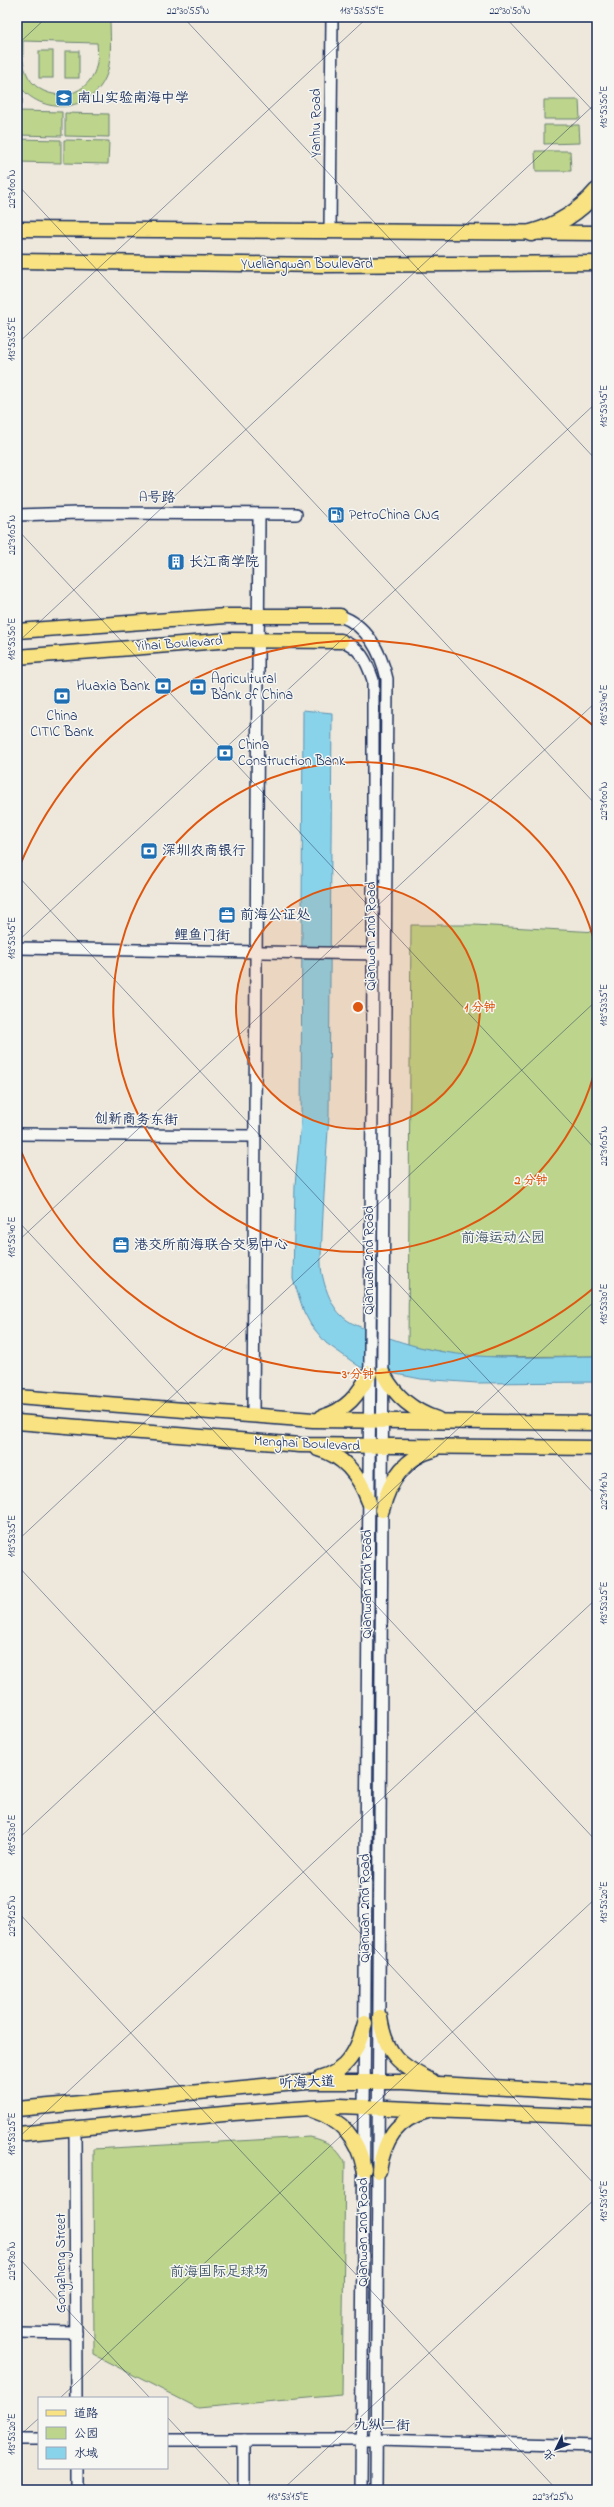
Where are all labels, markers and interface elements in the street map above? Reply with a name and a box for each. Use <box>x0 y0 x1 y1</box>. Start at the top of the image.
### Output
text: 22°30'55"N <box>167 4 210 19</box>
text: 113°53'55"E <box>340 4 384 19</box>
text: 22°30'50"N <box>489 4 531 19</box>
text: 113°53'50"E <box>597 86 612 128</box>
school or university icon: 南山实验南海中学 <box>54 88 74 108</box>
place label: 南山实验南海中学 <box>77 88 189 109</box>
street label: Yanhu Road <box>306 88 327 158</box>
text: 22°31'00"N <box>5 169 20 208</box>
street label: Yueliangwan Boulevard <box>241 254 373 276</box>
text: 113°53'55"E <box>5 317 20 361</box>
text: 113°53'45"E <box>597 385 612 427</box>
street label: A号路 <box>139 487 175 509</box>
fuel station icon: PetroChina CNG <box>326 505 346 525</box>
place label: PetroChina CNG <box>349 505 440 526</box>
text: 22°31'05"N <box>5 515 20 555</box>
building icon: 长江商学院 <box>166 552 186 572</box>
place label: 长江商学院 <box>189 552 259 573</box>
text: 113°53'50"E <box>5 618 20 660</box>
street label: Yihai Boulevard <box>135 630 224 658</box>
place label: Agricultural Bank of China <box>210 669 293 706</box>
place label: Huaxia Bank <box>76 676 151 697</box>
bank icon: Huaxia Bank <box>153 676 173 696</box>
bank icon: Agricultural Bank of China <box>188 677 208 697</box>
text: 113°53'40"E <box>597 685 612 725</box>
bank icon: China CITIC Bank <box>52 686 72 706</box>
place label: China CITIC Bank <box>30 706 95 743</box>
place label: China Construction Bank <box>238 735 346 772</box>
bank icon: China Construction Bank <box>215 743 235 763</box>
text: 22°31'00"N <box>597 781 612 820</box>
bank icon: 深圳农商银行 <box>139 841 159 861</box>
place label: 深圳农商银行 <box>162 841 246 862</box>
street label: Qianwan 2nd Road <box>361 881 382 990</box>
office icon: 前海公证处 <box>217 905 237 925</box>
place label: 前海公证处 <box>240 905 310 926</box>
text: 113°53'45"E <box>5 917 20 959</box>
street label: 鲤鱼门街 <box>174 925 230 947</box>
text: 113°53'35"E <box>597 984 612 1026</box>
text: 1 分钟 <box>465 999 495 1017</box>
centre of rings <box>351 1000 365 1014</box>
street label: 创新商务东街 <box>94 1109 178 1131</box>
text: 22°31'05"N <box>597 1126 612 1166</box>
text: 2 分钟 <box>514 1172 547 1190</box>
street label: Qianwan 2nd Road <box>359 1205 380 1314</box>
text: 113°53'40"E <box>5 1217 20 1257</box>
park label: 前海运动公园 <box>461 1228 545 1249</box>
office icon: 港交所前海联合交易中心 <box>111 1235 131 1255</box>
place label: 港交所前海联合交易中心 <box>134 1235 288 1256</box>
text: 113°53'30"E <box>597 1284 612 1324</box>
text: 3 分钟 <box>341 1366 374 1384</box>
street label: Menghai Boulevard <box>253 1431 361 1458</box>
text: 22°31'10"N <box>597 1472 612 1510</box>
text: 113°53'35"E <box>5 1515 20 1557</box>
street label: Qianwan 2nd Road <box>357 1529 378 1638</box>
text: 113°53'25"E <box>597 1581 612 1625</box>
text: 113°53'30"E <box>5 1815 20 1855</box>
street label: Qianwan 2nd Road <box>355 1853 376 1962</box>
text: 113°53'20"E <box>597 1881 612 1923</box>
text: 22°31'25"N <box>5 1895 20 1936</box>
street label: 听海大道 <box>279 2072 335 2094</box>
text: 113°53'25"E <box>5 2112 20 2156</box>
street label: Qianwan 2nd Road <box>353 2177 374 2286</box>
text: 113°53'15"E <box>597 2180 612 2222</box>
street label: Gongzheng Street <box>51 2213 73 2313</box>
text: 22°31'30"N <box>5 2241 20 2280</box>
park label: 前海国际足球场 <box>170 2262 268 2283</box>
legend <box>38 2397 168 2469</box>
text: 道路 <box>74 2405 98 2423</box>
text: 113°53'20"E <box>5 2413 20 2455</box>
street label: 九纵二街 <box>354 2415 410 2437</box>
text: 公园 <box>74 2425 98 2443</box>
north arrow <box>536 2429 576 2469</box>
text: 水域 <box>74 2445 98 2463</box>
text: 北 <box>540 2446 559 2465</box>
text: 113°53'15"E <box>267 2490 309 2505</box>
text: 22°31'25"N <box>533 2490 574 2505</box>

